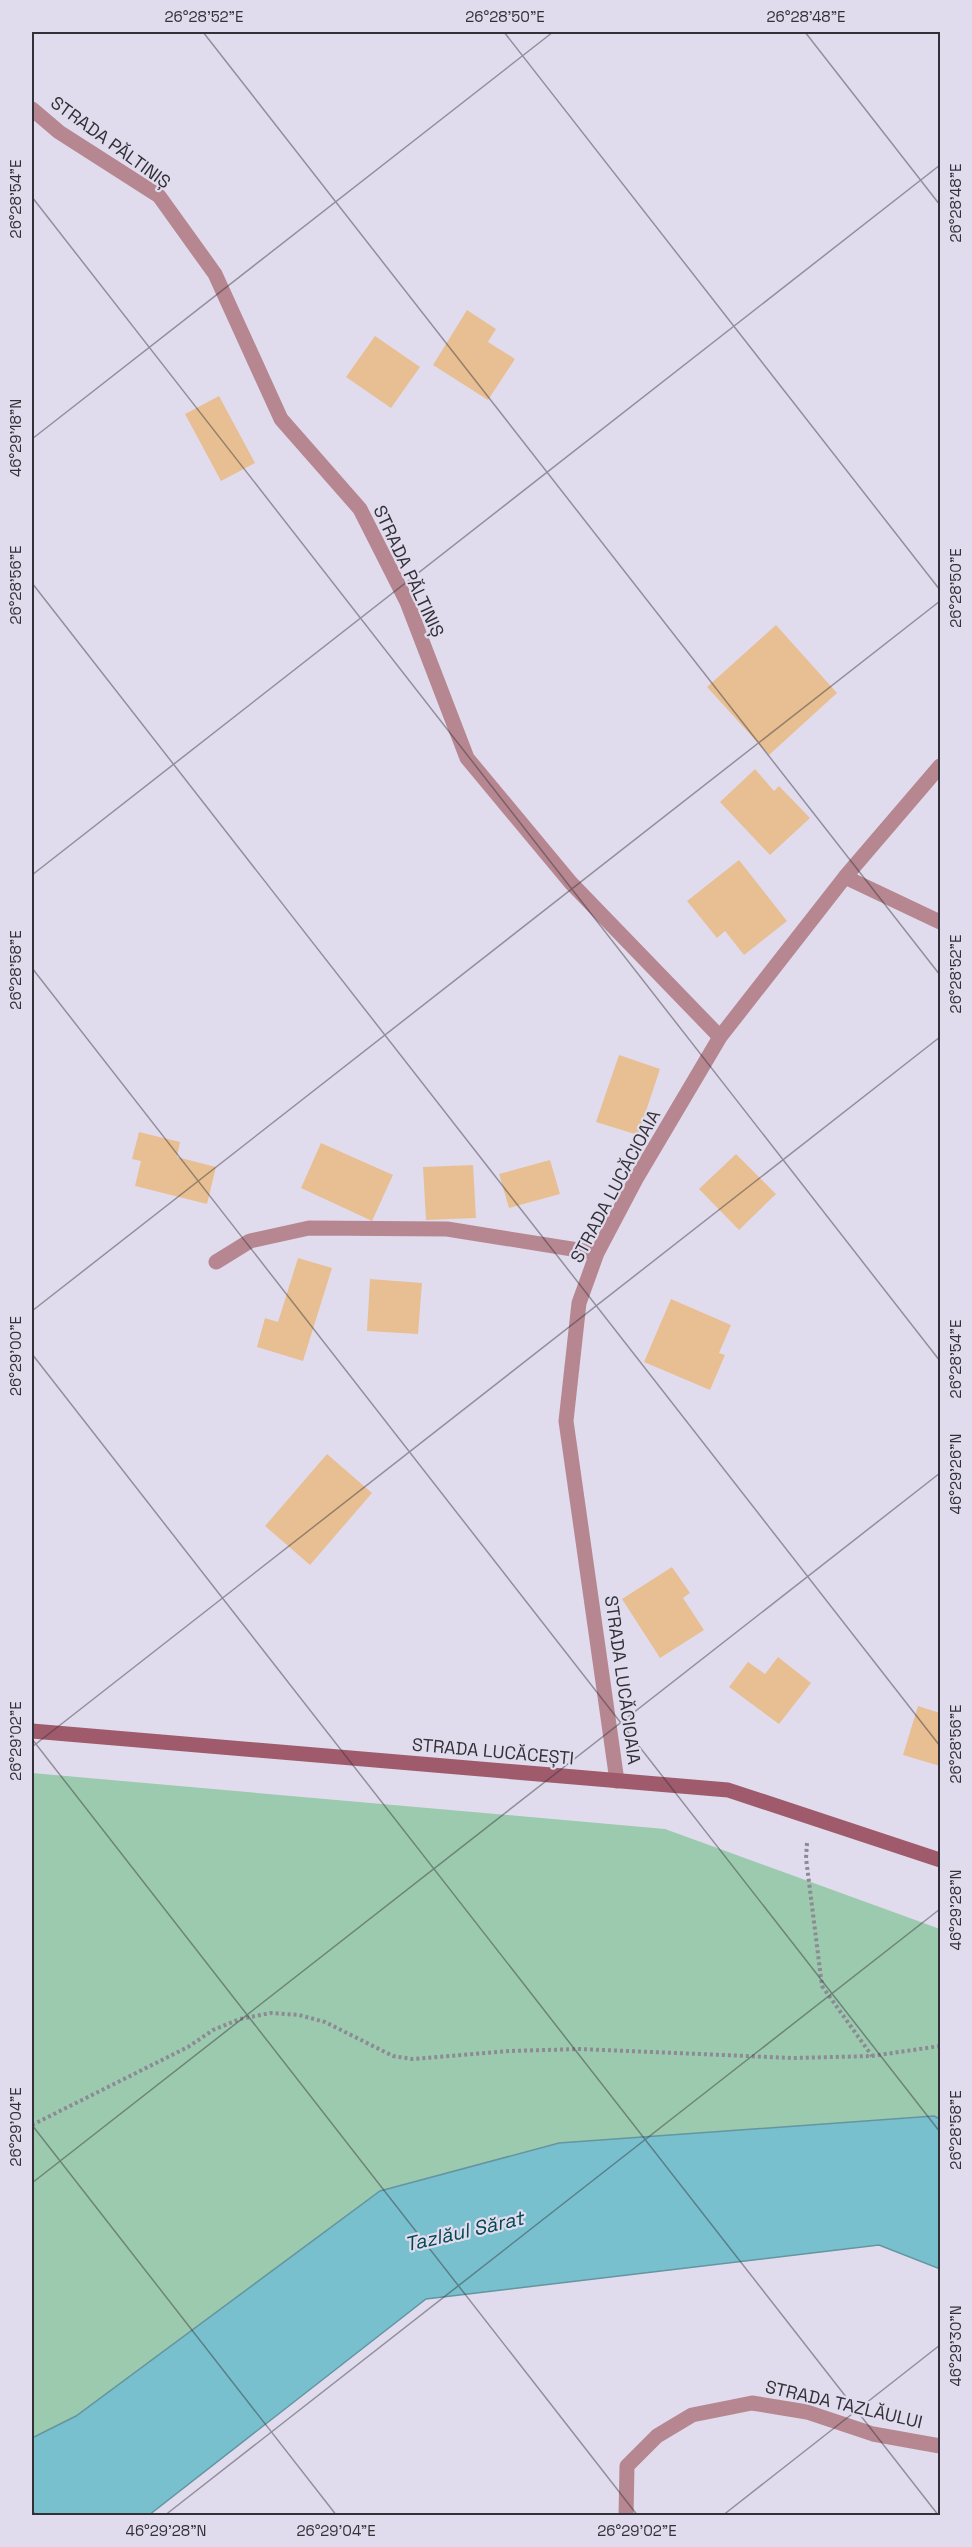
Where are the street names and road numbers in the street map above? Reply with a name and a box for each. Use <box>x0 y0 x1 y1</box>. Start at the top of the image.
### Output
street label: STRADA PĂLTINIȘ <box>46 91 176 193</box>
street label: STRADA PĂLTINIȘ <box>368 501 450 641</box>
street label: STRADA LUCĂCIOAIA <box>565 1105 665 1267</box>
street label: STRADA LUCĂCIOAIA <box>600 1594 646 1766</box>
street label: STRADA LUCĂCEȘTI <box>411 1732 575 1770</box>
street label: STRADA TAZLĂULUI <box>763 2375 925 2433</box>

